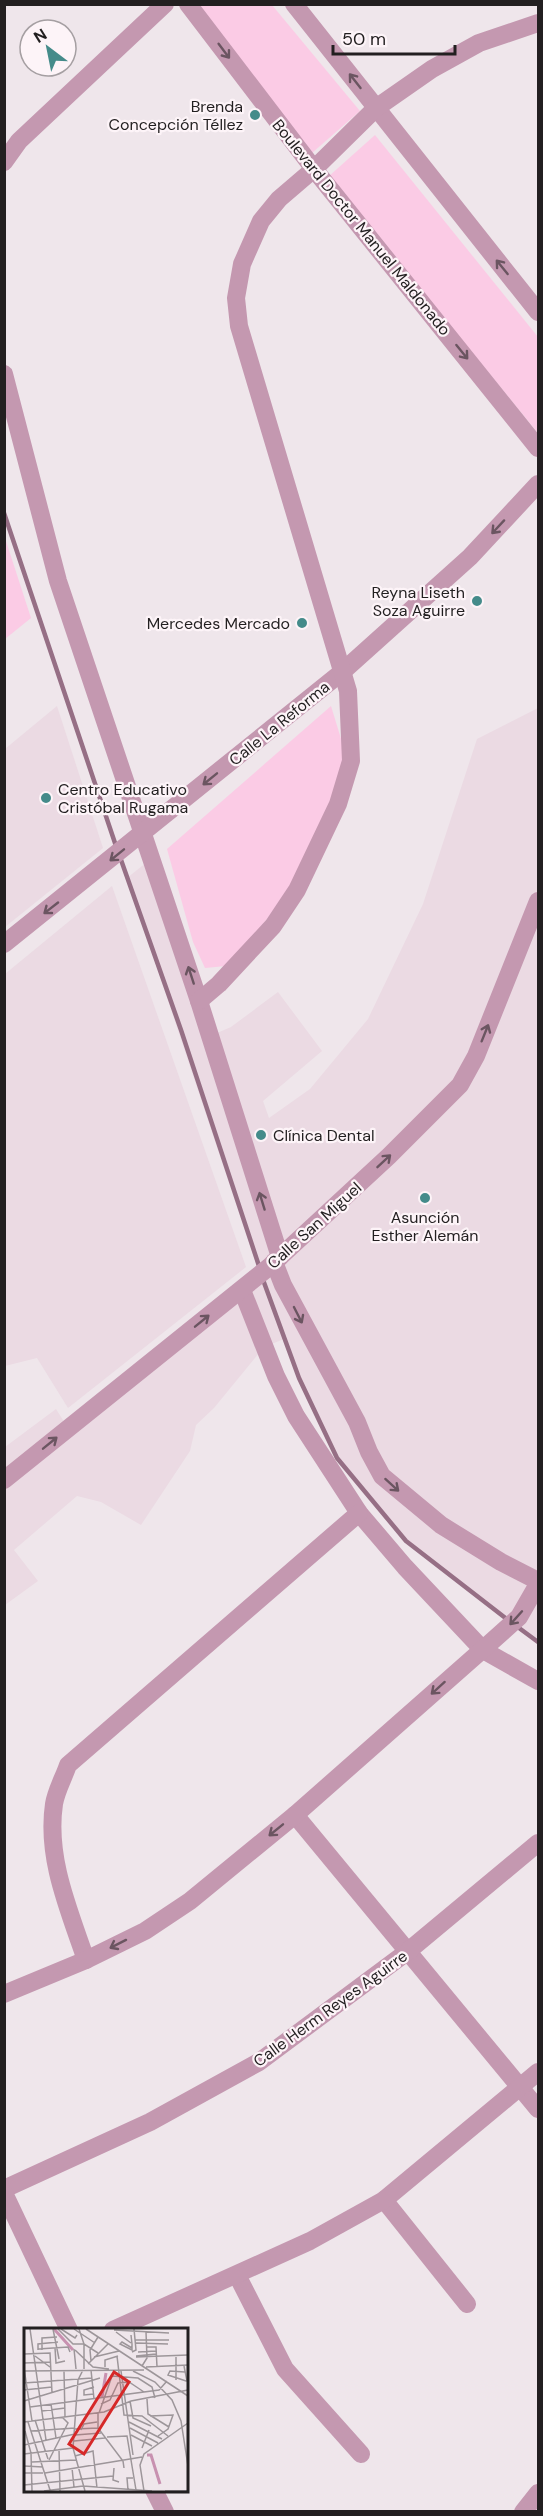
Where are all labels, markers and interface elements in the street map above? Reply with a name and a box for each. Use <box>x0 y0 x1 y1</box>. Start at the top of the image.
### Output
north arrow <box>18 18 78 78</box>
scale bar <box>333 18 454 56</box>
text: N <box>30 24 51 48</box>
text: 50 m <box>342 27 386 51</box>
one-way arrow <box>217 43 230 59</box>
one-way arrow <box>348 73 361 89</box>
place label: Brenda Concepción Téllez <box>109 96 243 135</box>
marker: Brenda Concepción Téllez <box>248 108 262 122</box>
street label: Boulevard Doctor Manuel Maldonado <box>268 115 456 340</box>
one-way arrow <box>496 259 509 275</box>
one-way arrow <box>455 344 468 360</box>
one-way arrow <box>491 519 506 534</box>
place label: Reyna Liseth Soza Aguirre <box>372 582 465 621</box>
marker: Reyna Liseth Soza Aguirre <box>470 594 484 608</box>
place label: Mercedes Mercado <box>147 613 290 634</box>
marker: Mercedes Mercado <box>295 616 309 630</box>
street label: Calle La Reforma <box>225 676 334 770</box>
one-way arrow <box>202 773 218 786</box>
place label: Centro Educativo Cristóbal Rugama <box>58 779 188 818</box>
marker: Centro Educativo Cristóbal Rugama <box>39 791 53 805</box>
one-way arrow <box>110 848 125 862</box>
one-way arrow <box>43 901 59 914</box>
one-way arrow <box>184 966 195 985</box>
one-way arrow <box>481 1024 492 1043</box>
place label: Clínica Dental <box>273 1125 375 1146</box>
marker: Clínica Dental <box>254 1128 268 1142</box>
one-way arrow <box>377 1153 392 1168</box>
street label: Calle San Miguel <box>263 1177 366 1273</box>
marker: Asunción Esther Alemán <box>418 1191 432 1205</box>
one-way arrow <box>256 1192 267 1211</box>
place label: Asunción Esther Alemán <box>372 1207 478 1246</box>
one-way arrow <box>292 1306 304 1324</box>
one-way arrow <box>194 1315 210 1328</box>
one-way arrow <box>42 1437 58 1450</box>
one-way arrow <box>384 1478 399 1492</box>
one-way arrow <box>509 1610 523 1625</box>
one-way arrow <box>431 1681 446 1695</box>
one-way arrow <box>268 1824 284 1837</box>
one-way arrow <box>110 1938 128 1950</box>
street label: Calle Herm Reyes Aguirre <box>249 1945 412 2071</box>
inset map <box>24 2328 188 2492</box>

